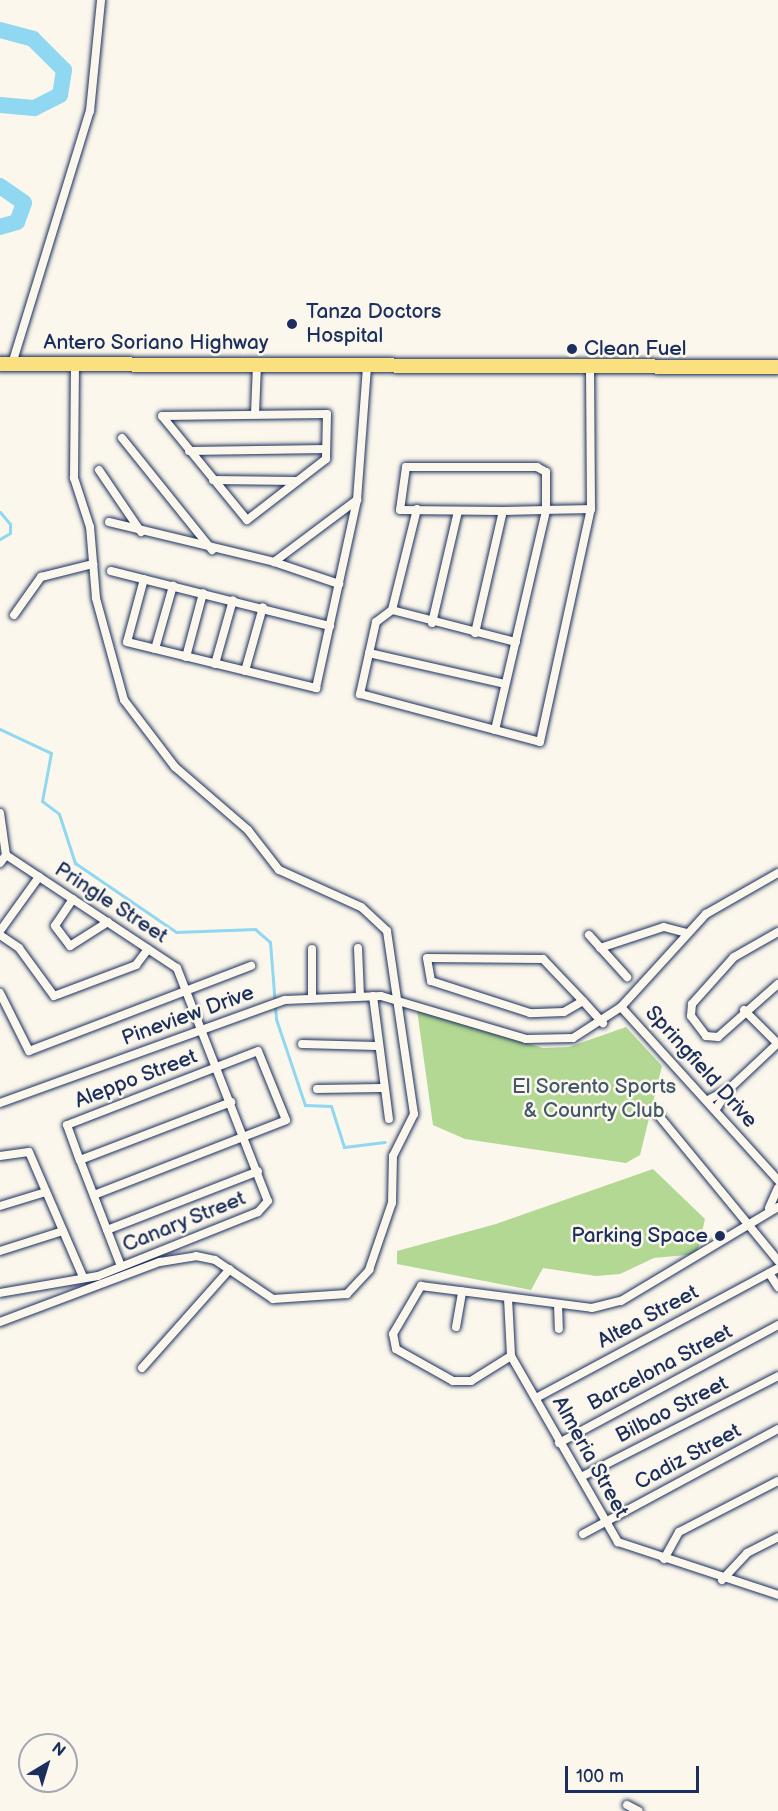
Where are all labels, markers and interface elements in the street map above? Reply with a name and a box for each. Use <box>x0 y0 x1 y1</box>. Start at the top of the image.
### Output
place label: Tanza Doctors Hospital <box>306 299 441 349</box>
marker: Tanza Doctors Hospital <box>283 315 301 333</box>
street label: Antero Soriano Highway <box>43 330 269 356</box>
place label: Clean Fuel <box>584 336 686 362</box>
marker: Clean Fuel <box>565 342 579 356</box>
street label: Pringle Street <box>50 857 172 949</box>
street label: Pineview Drive <box>118 980 258 1052</box>
street label: Springfield Drive <box>640 1001 762 1133</box>
street label: Aleppo Street <box>71 1044 201 1114</box>
park label: El Sorento Sports & Counrty Club <box>512 1074 676 1124</box>
street label: Canary Street <box>118 1186 250 1258</box>
place label: Parking Space <box>571 1223 708 1249</box>
marker: Parking Space <box>713 1229 727 1243</box>
street label: Altea Street <box>593 1280 703 1354</box>
street label: Barcelona Street <box>583 1319 737 1417</box>
street label: Bilbao Street <box>612 1371 732 1449</box>
street label: Almeria Street <box>546 1392 634 1522</box>
street label: Cadiz Street <box>630 1418 746 1496</box>
north arrow <box>18 1733 78 1793</box>
text: N <box>48 1739 69 1761</box>
scale bar <box>568 1754 702 1792</box>
text: 100 m <box>576 1766 624 1787</box>

